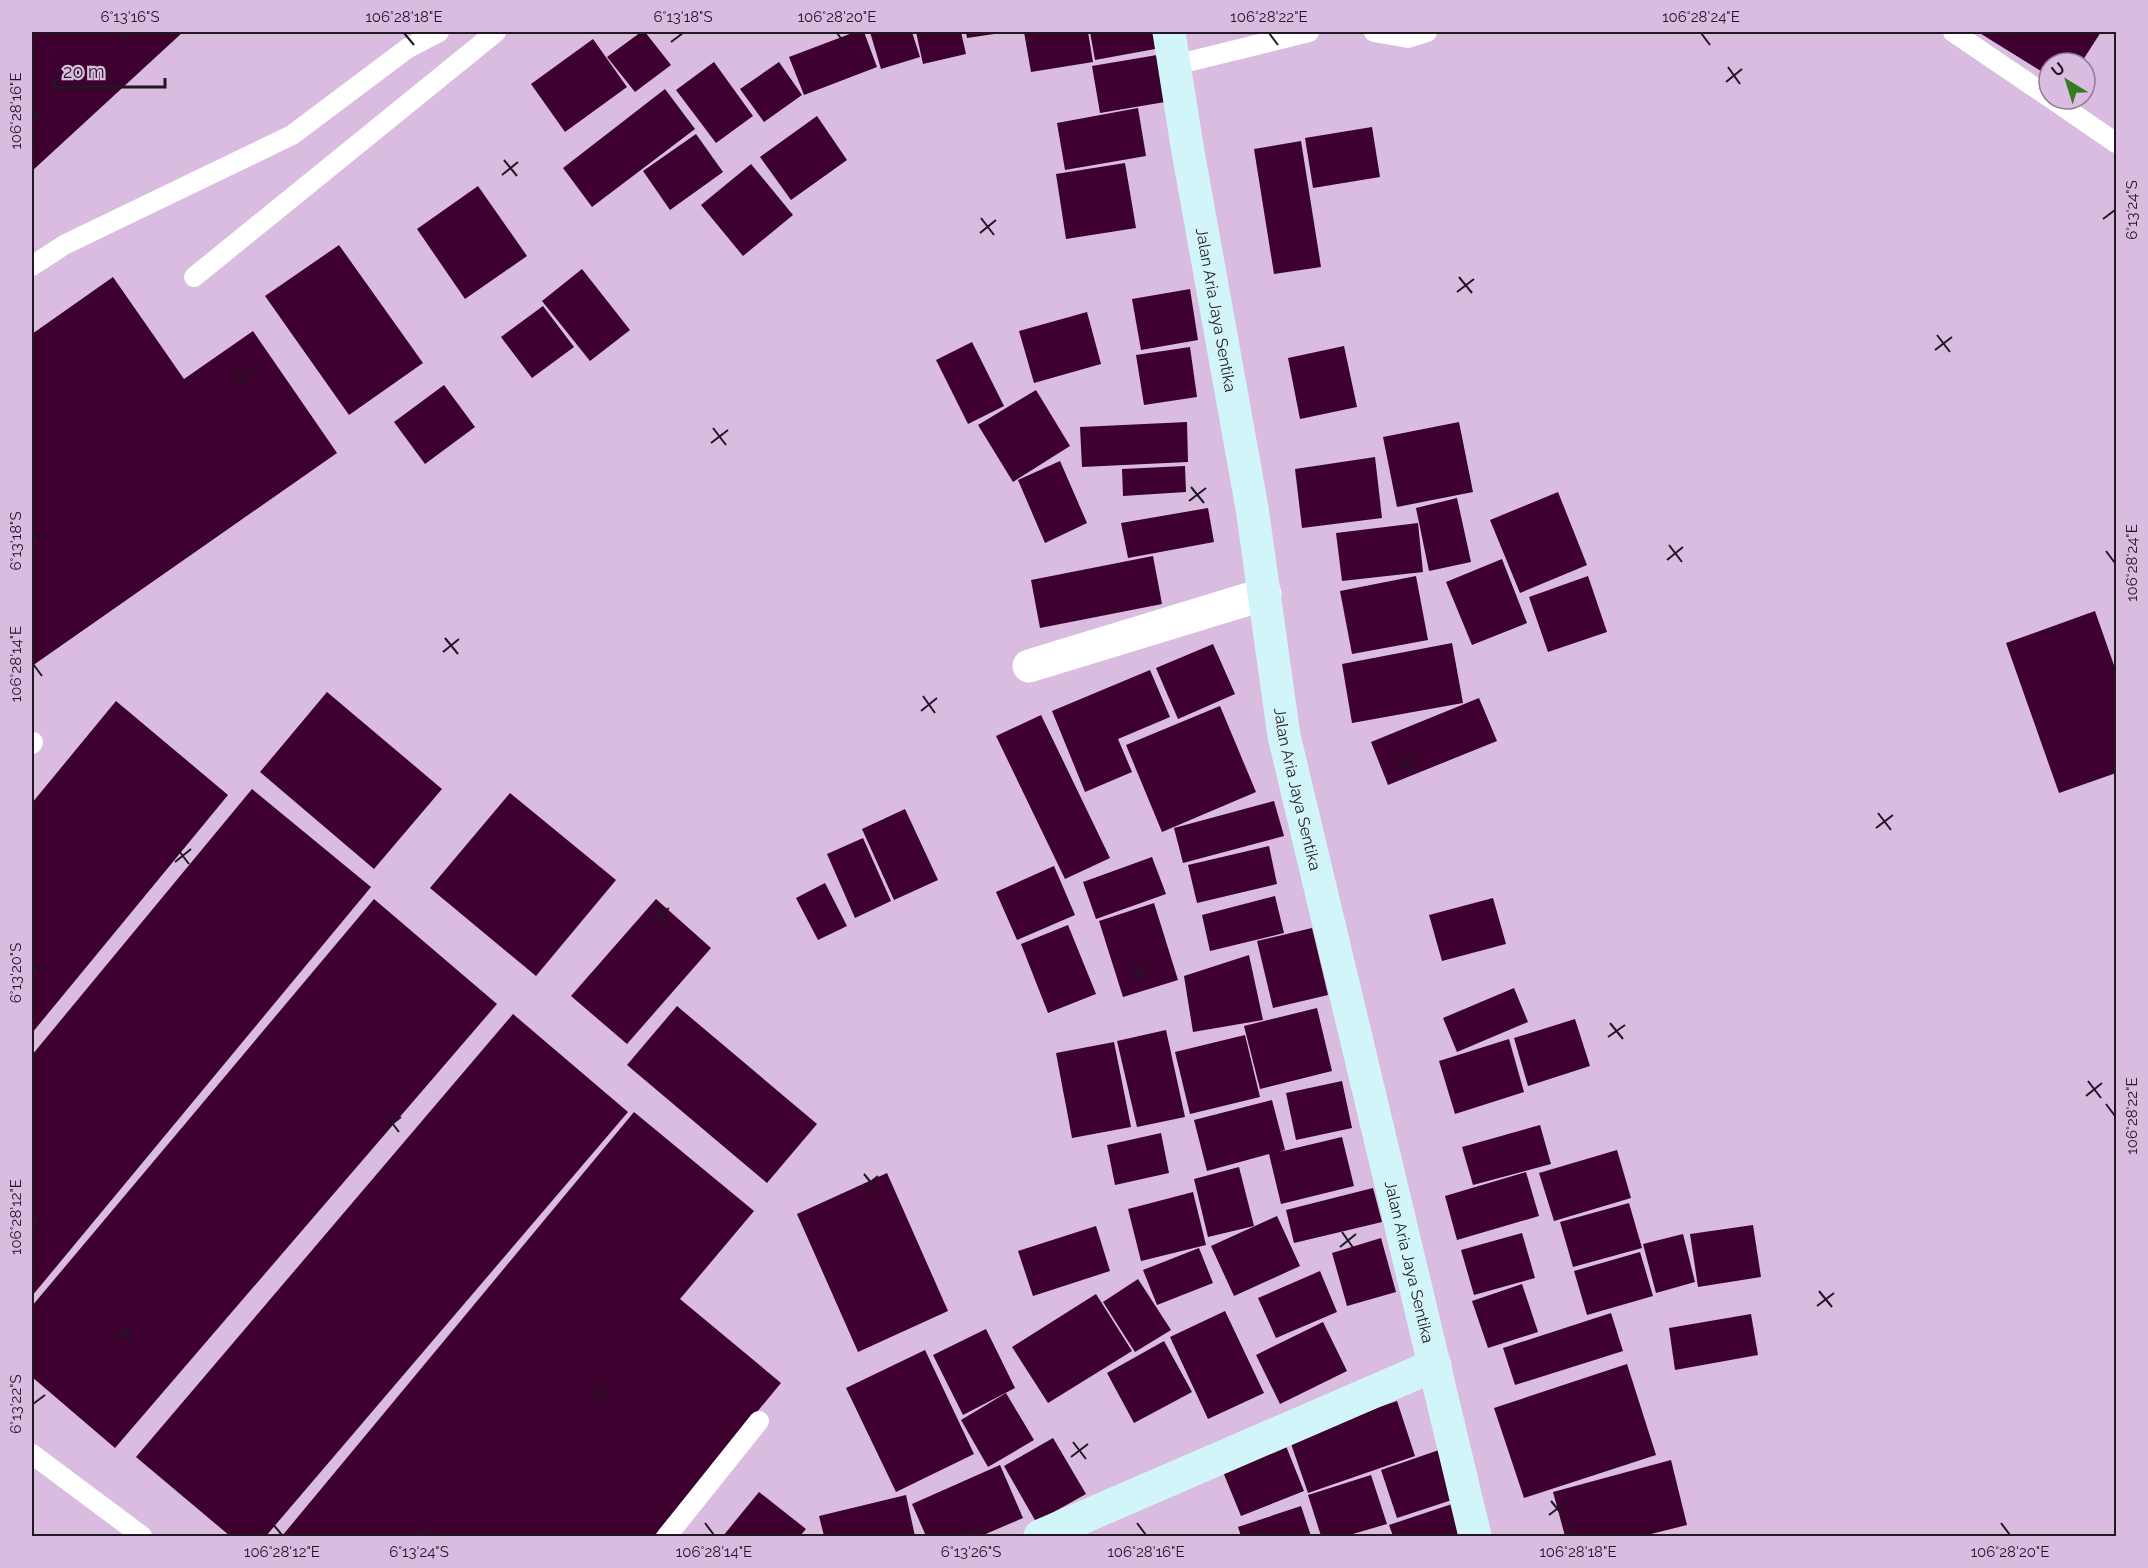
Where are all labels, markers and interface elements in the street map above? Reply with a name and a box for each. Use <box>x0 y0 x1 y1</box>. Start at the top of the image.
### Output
text: 6°13'16"S <box>100 8 160 26</box>
text: 106°28'18"E <box>365 8 443 26</box>
text: 6°13'18"S <box>653 8 713 26</box>
text: 106°28'20"E <box>798 8 876 26</box>
text: 106°28'22"E <box>1230 8 1308 26</box>
text: 106°28'24"E <box>1662 8 1740 26</box>
scale bar <box>54 51 165 89</box>
north arrow <box>2037 51 2097 111</box>
text: U <box>2047 58 2069 81</box>
text: 20 m <box>63 61 105 82</box>
text: 106°28'16"E <box>7 72 25 150</box>
text: 6°13'24"S <box>2123 180 2141 240</box>
street label: Jalan Aria Jaya Sentika <box>1192 226 1240 394</box>
text: 6°13'18"S <box>7 511 25 571</box>
text: 106°28'24"E <box>2123 524 2141 602</box>
text: 106°28'14"E <box>7 626 25 702</box>
street label: Jalan Aria Jaya Sentika <box>1270 706 1325 872</box>
text: 6°13'20"S <box>7 943 25 1003</box>
text: 106°28'22"E <box>2123 1077 2141 1155</box>
text: 106°28'12"E <box>7 1179 25 1255</box>
street label: Jalan Aria Jaya Sentika <box>1380 1179 1438 1345</box>
text: 6°13'22"S <box>7 1374 25 1434</box>
text: 106°28'12"E <box>244 1543 320 1561</box>
text: 6°13'24"S <box>389 1543 449 1561</box>
text: 106°28'14"E <box>676 1543 752 1561</box>
text: 6°13'26"S <box>941 1543 1001 1561</box>
text: 106°28'16"E <box>1107 1543 1185 1561</box>
text: 106°28'18"E <box>1539 1543 1617 1561</box>
text: 106°28'20"E <box>1971 1543 2049 1561</box>

